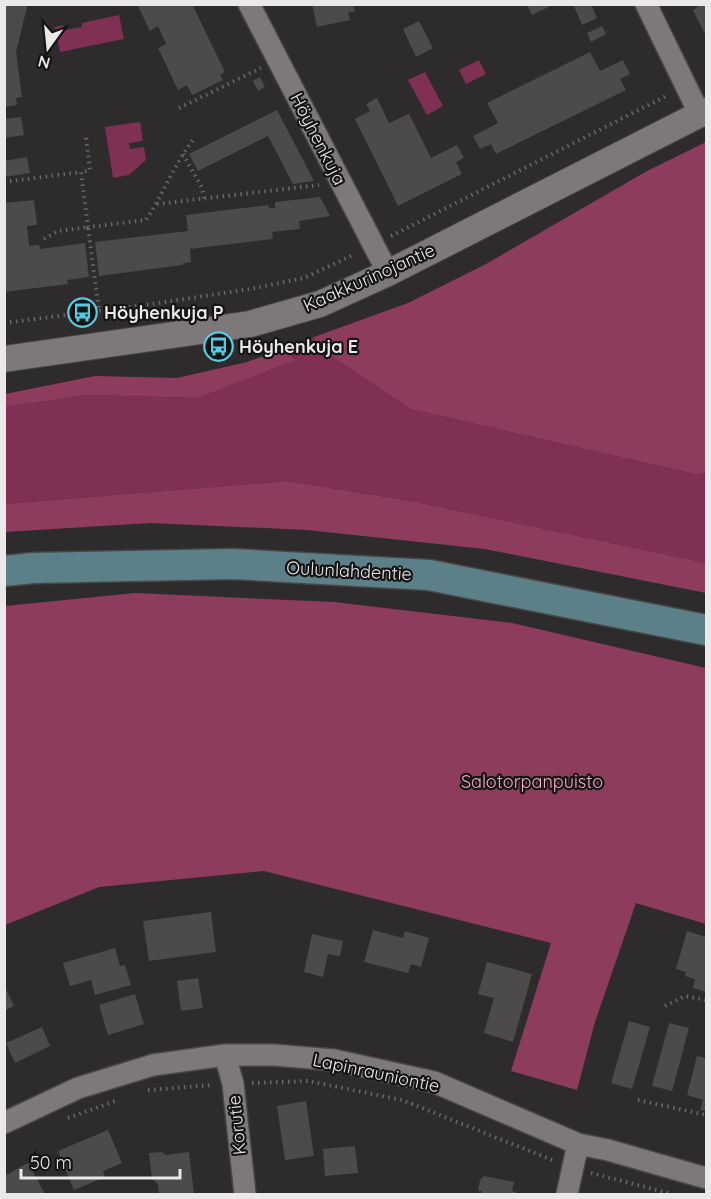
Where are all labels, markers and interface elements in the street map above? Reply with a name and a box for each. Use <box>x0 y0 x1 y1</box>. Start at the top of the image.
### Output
north arrow <box>18 18 78 78</box>
text: N <box>36 51 52 74</box>
street label: Höyhenkuja <box>285 89 351 189</box>
street label: Kaakkurinojantie <box>299 238 438 317</box>
bus stop icon: Höyhenkuja P <box>67 297 99 329</box>
place label: Höyhenkuja P <box>104 301 224 324</box>
bus stop icon: Höyhenkuja E <box>202 331 234 363</box>
place label: Höyhenkuja E <box>239 335 358 358</box>
street label: Oulunlahdentie <box>286 556 412 585</box>
park label: Salotorpanpuisto <box>461 770 603 793</box>
street label: Lapinrauniontie <box>311 1048 442 1097</box>
street label: Korutie <box>222 1094 251 1156</box>
scale bar <box>21 1142 180 1180</box>
text: 50 m <box>30 1151 72 1174</box>

